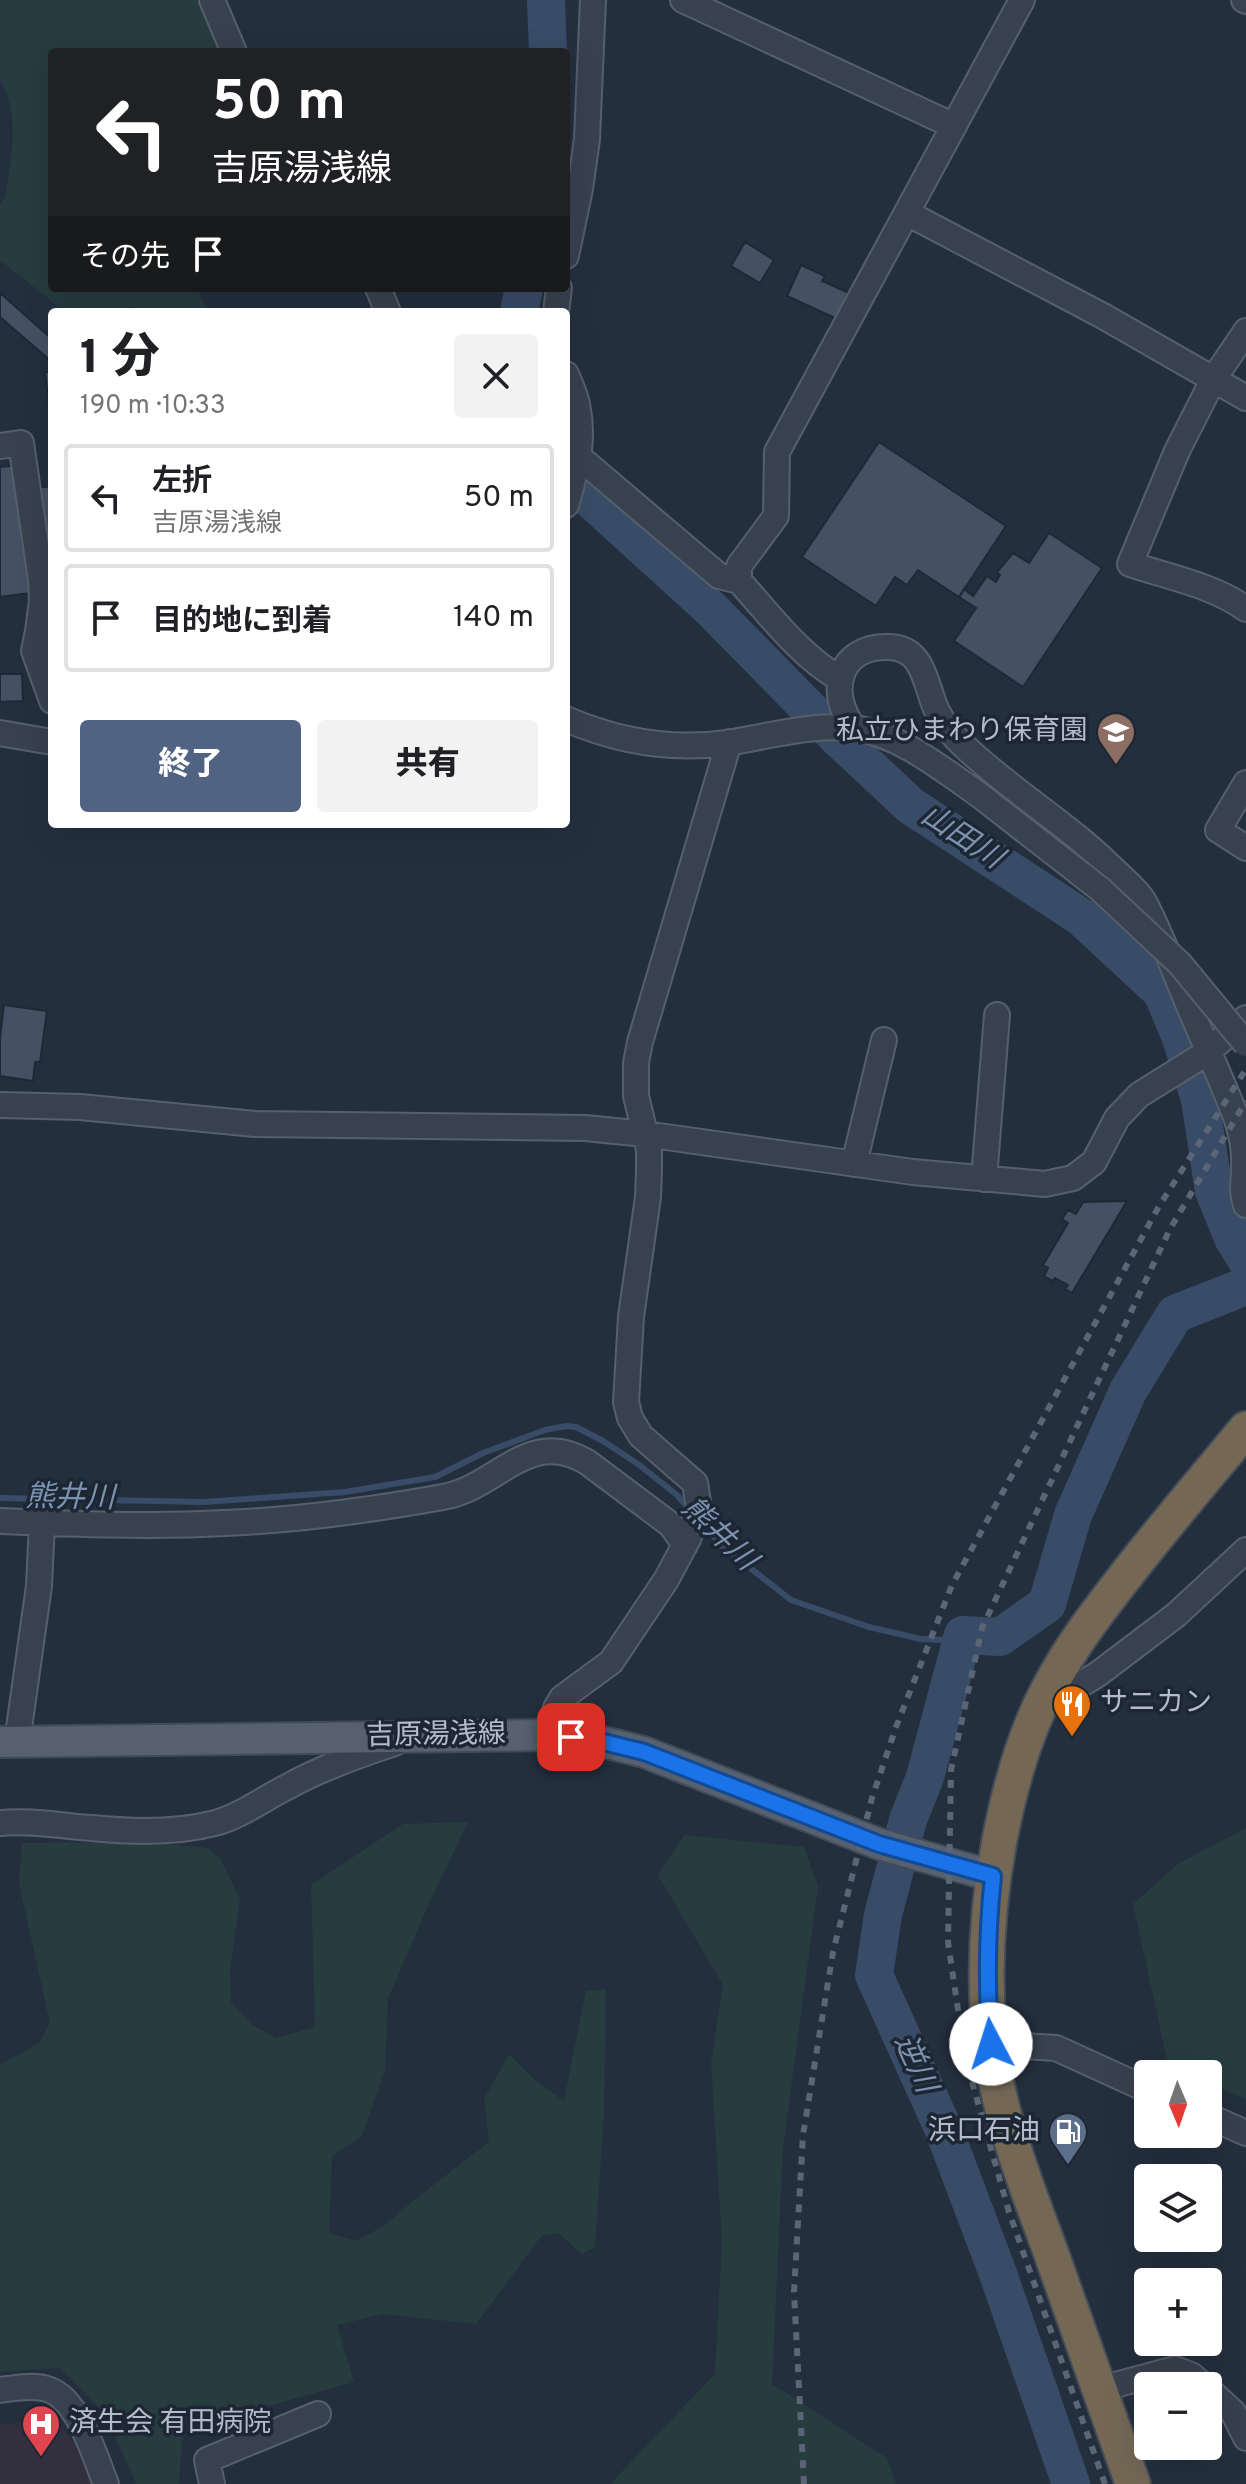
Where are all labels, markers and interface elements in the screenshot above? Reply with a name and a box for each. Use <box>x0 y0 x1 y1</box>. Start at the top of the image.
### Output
text: 50 m <box>212 69 346 139</box>
icon: left <box>80 80 184 184</box>
text: 吉原湯浅線 <box>212 148 392 194</box>
icon: arrive <box>186 232 230 276</box>
text: その先 <box>80 240 170 277</box>
text: 1 分 <box>80 330 160 390</box>
button: close <box>454 334 538 418</box>
text: 190 m · 10:33 <box>80 390 226 423</box>
text: 左折 <box>152 464 212 501</box>
icon: left <box>84 476 128 520</box>
text: 50 m <box>464 480 534 517</box>
text: 吉原湯浅線 <box>152 508 282 541</box>
icon: arrive <box>84 596 128 640</box>
text: 140 m <box>453 600 534 637</box>
text: 目的地に到着 <box>152 604 332 641</box>
school or university icon: 私立ひまわり保育園 <box>1095 711 1137 766</box>
place label: 私立ひまわり保育園 <box>836 714 1088 750</box>
button: 終了 <box>80 720 301 812</box>
button: 共有 <box>317 720 538 812</box>
water label: 山田川 <box>913 798 1011 880</box>
water label: 熊井川 <box>25 1480 118 1518</box>
water label: 熊井川 <box>673 1490 765 1582</box>
restaurant icon: サニカン <box>1051 1683 1093 1738</box>
place label: サニカン <box>1100 1686 1212 1722</box>
pin <box>537 1703 605 1771</box>
icon: arrive <box>549 1715 593 1759</box>
street label: 吉原湯浅線 <box>366 1717 506 1755</box>
position arrow <box>949 2002 1033 2086</box>
water label: 逆川 <box>885 2029 944 2102</box>
north arrow <box>1134 2060 1222 2148</box>
map controls <box>1134 2060 1222 2460</box>
fuel station icon: 浜口石油 <box>1047 2111 1089 2166</box>
place label: 浜口石油 <box>928 2114 1040 2150</box>
button: layers <box>1134 2164 1222 2252</box>
button: + <box>1134 2268 1222 2356</box>
button: − <box>1134 2372 1222 2460</box>
hospital icon: 済生会 有田病院 <box>20 2403 62 2458</box>
place label: 済生会 有田病院 <box>69 2406 272 2442</box>

